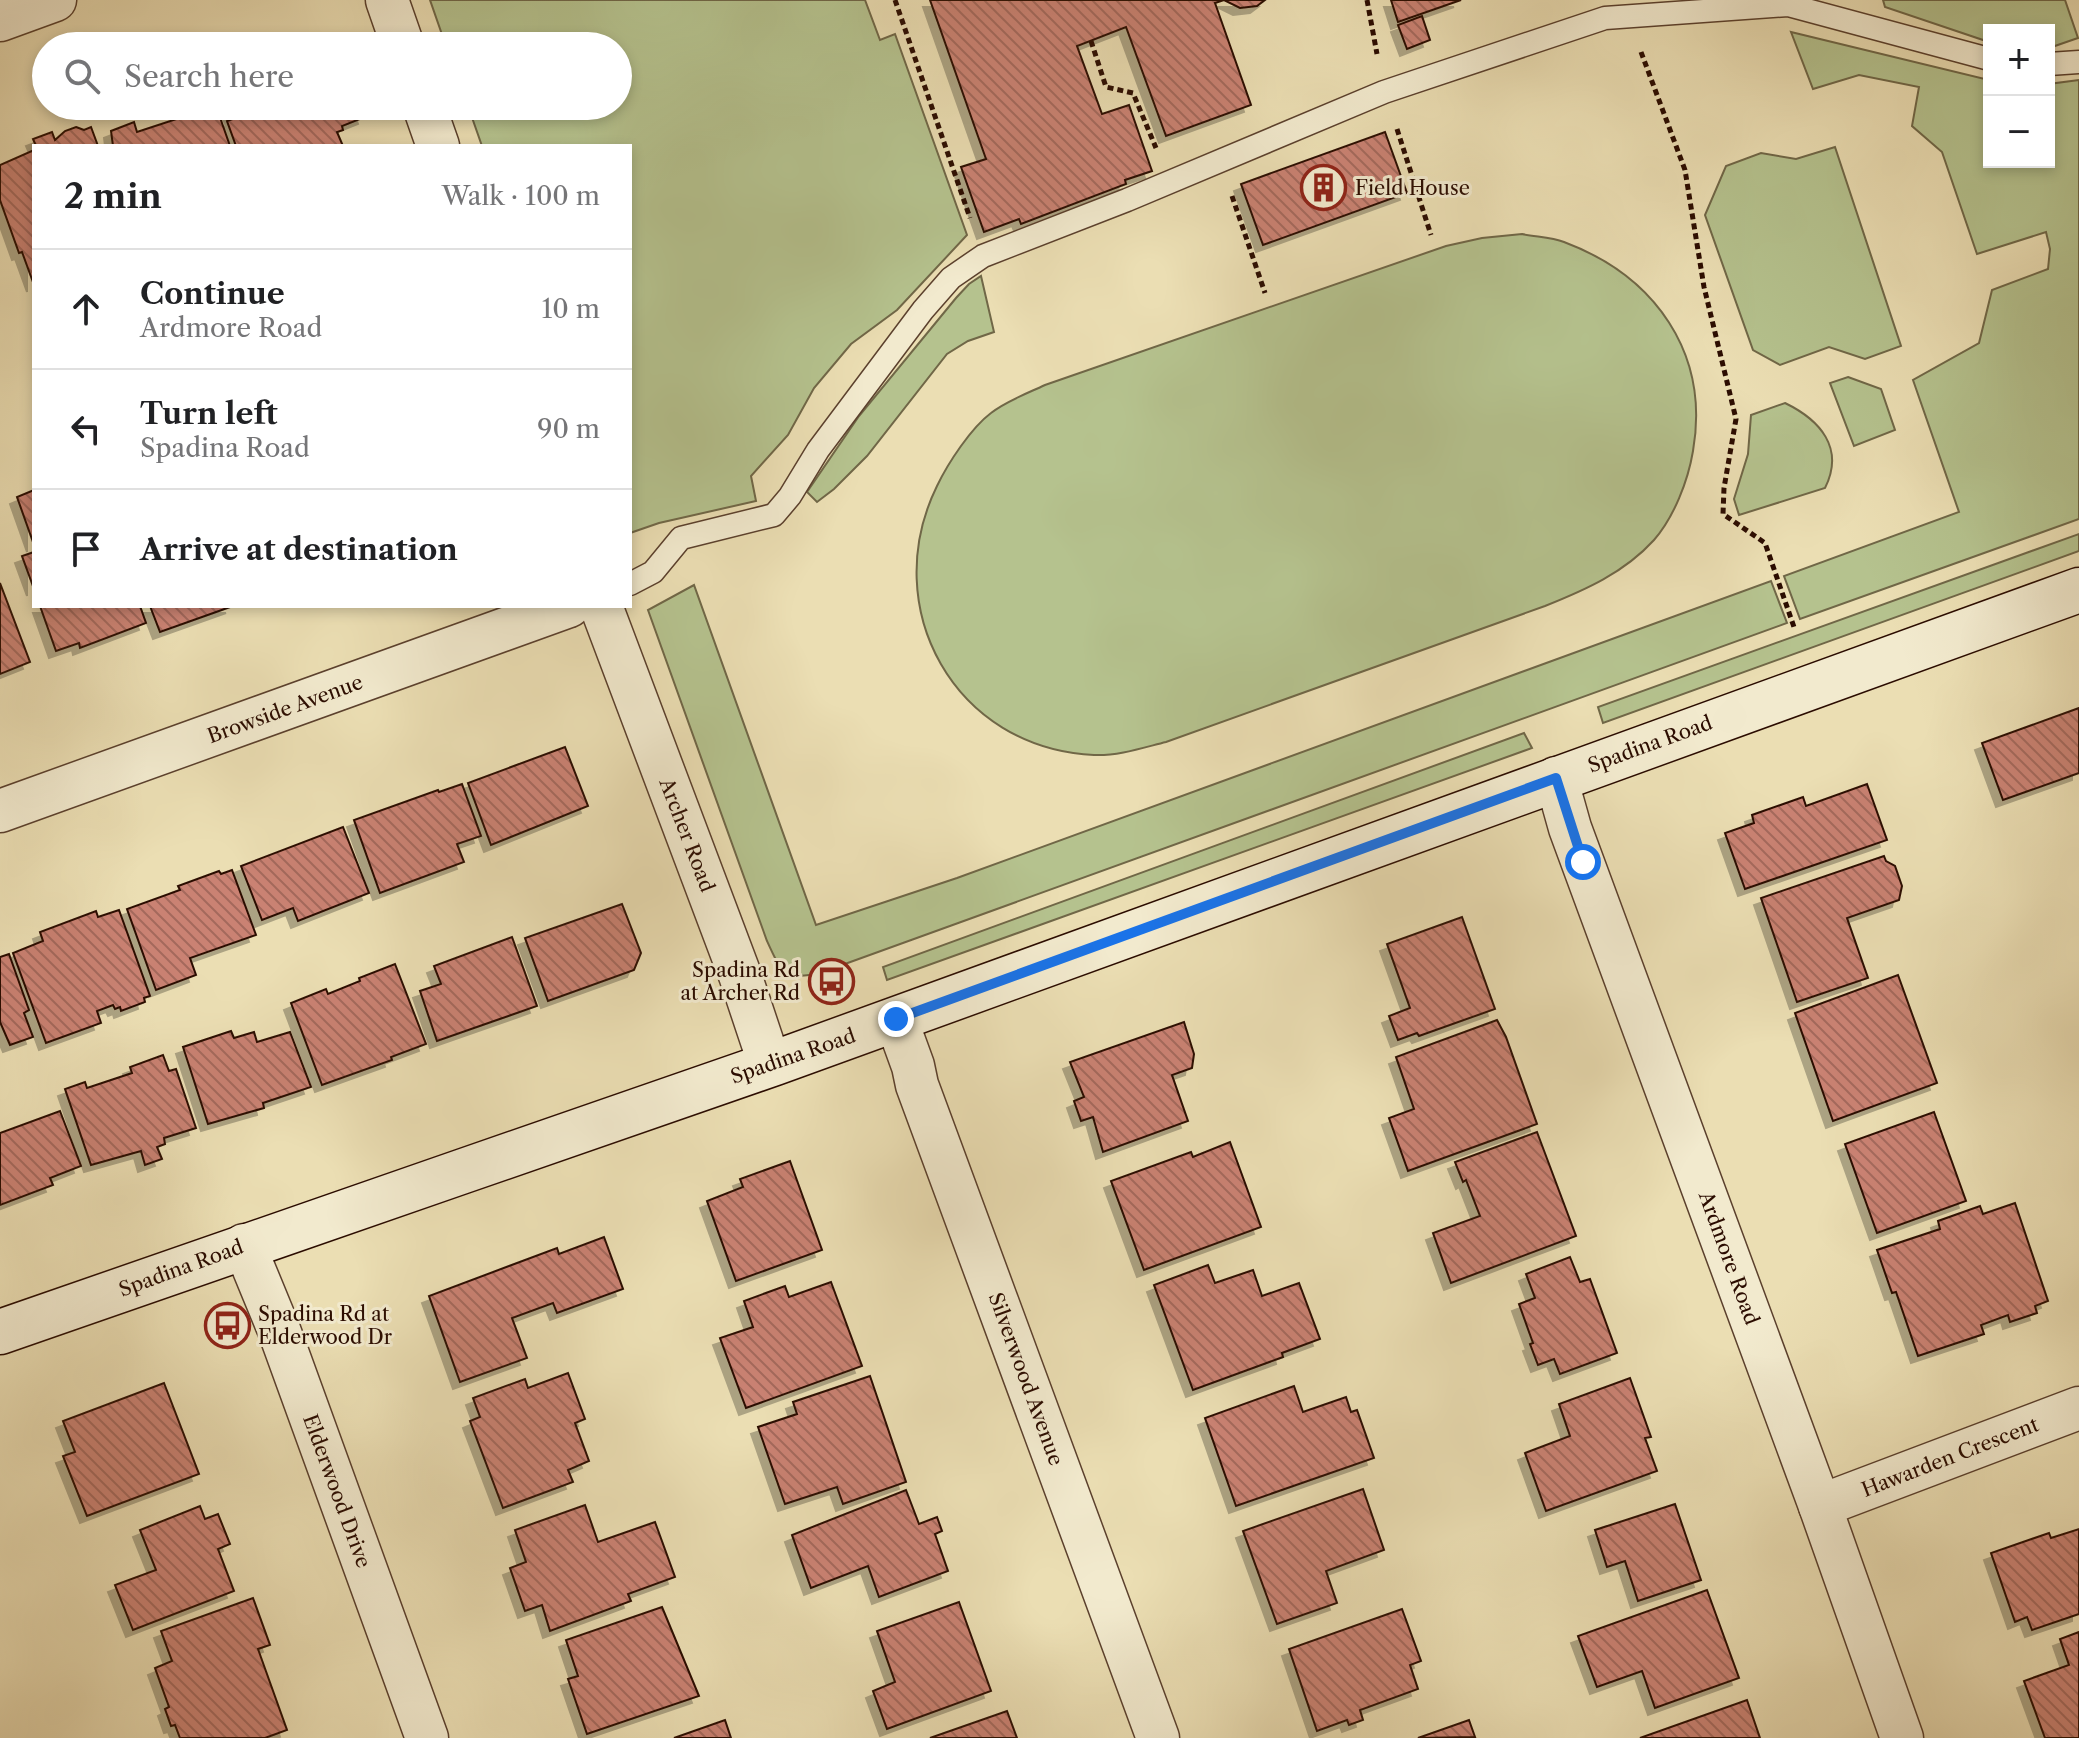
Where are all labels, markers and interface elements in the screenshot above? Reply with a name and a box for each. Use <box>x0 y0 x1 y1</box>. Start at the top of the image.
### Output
map controls <box>1983 24 2055 168</box>
button: + <box>1983 24 2055 96</box>
search box <box>32 32 632 120</box>
icon: search <box>60 54 104 98</box>
text: Search here <box>124 58 294 95</box>
button: − <box>1983 96 2055 168</box>
building icon: Field House <box>1300 164 1348 212</box>
text: 2 min <box>64 175 162 217</box>
place label: Field House <box>1355 176 1470 200</box>
text: Walk · 100 m <box>442 180 600 212</box>
text: Continue <box>140 275 285 312</box>
icon: ahead <box>64 287 108 331</box>
text: 10 m <box>541 293 600 325</box>
text: Ardmore Road <box>140 312 322 344</box>
text: Turn left <box>140 395 277 432</box>
icon: left <box>64 407 108 451</box>
text: 90 m <box>537 413 600 445</box>
text: Spadina Road <box>140 432 310 464</box>
icon: arrive <box>64 527 108 571</box>
text: Arrive at destination <box>140 531 458 568</box>
street label: Browside Avenue <box>204 670 366 748</box>
street label: Spadina Road <box>1585 710 1715 778</box>
street label: Archer Road <box>654 774 720 895</box>
route start <box>1565 844 1601 880</box>
place label: Spadina Rd at Archer Rd <box>681 958 800 1005</box>
bus stop icon: Spadina Rd at Archer Rd <box>807 958 855 1006</box>
route end <box>878 1001 914 1037</box>
street label: Spadina Road <box>727 1023 859 1089</box>
street label: Ardmore Road <box>1693 1187 1764 1328</box>
street label: Spadina Road <box>116 1234 246 1302</box>
street label: Silverwood Avenue <box>984 1289 1068 1469</box>
bus stop icon: Spadina Rd at Elderwood Dr <box>203 1302 251 1350</box>
place label: Spadina Rd at Elderwood Dr <box>258 1302 393 1349</box>
street label: Elderwood Drive <box>298 1411 376 1571</box>
street label: Hawarden Crescent <box>1858 1412 2042 1502</box>

